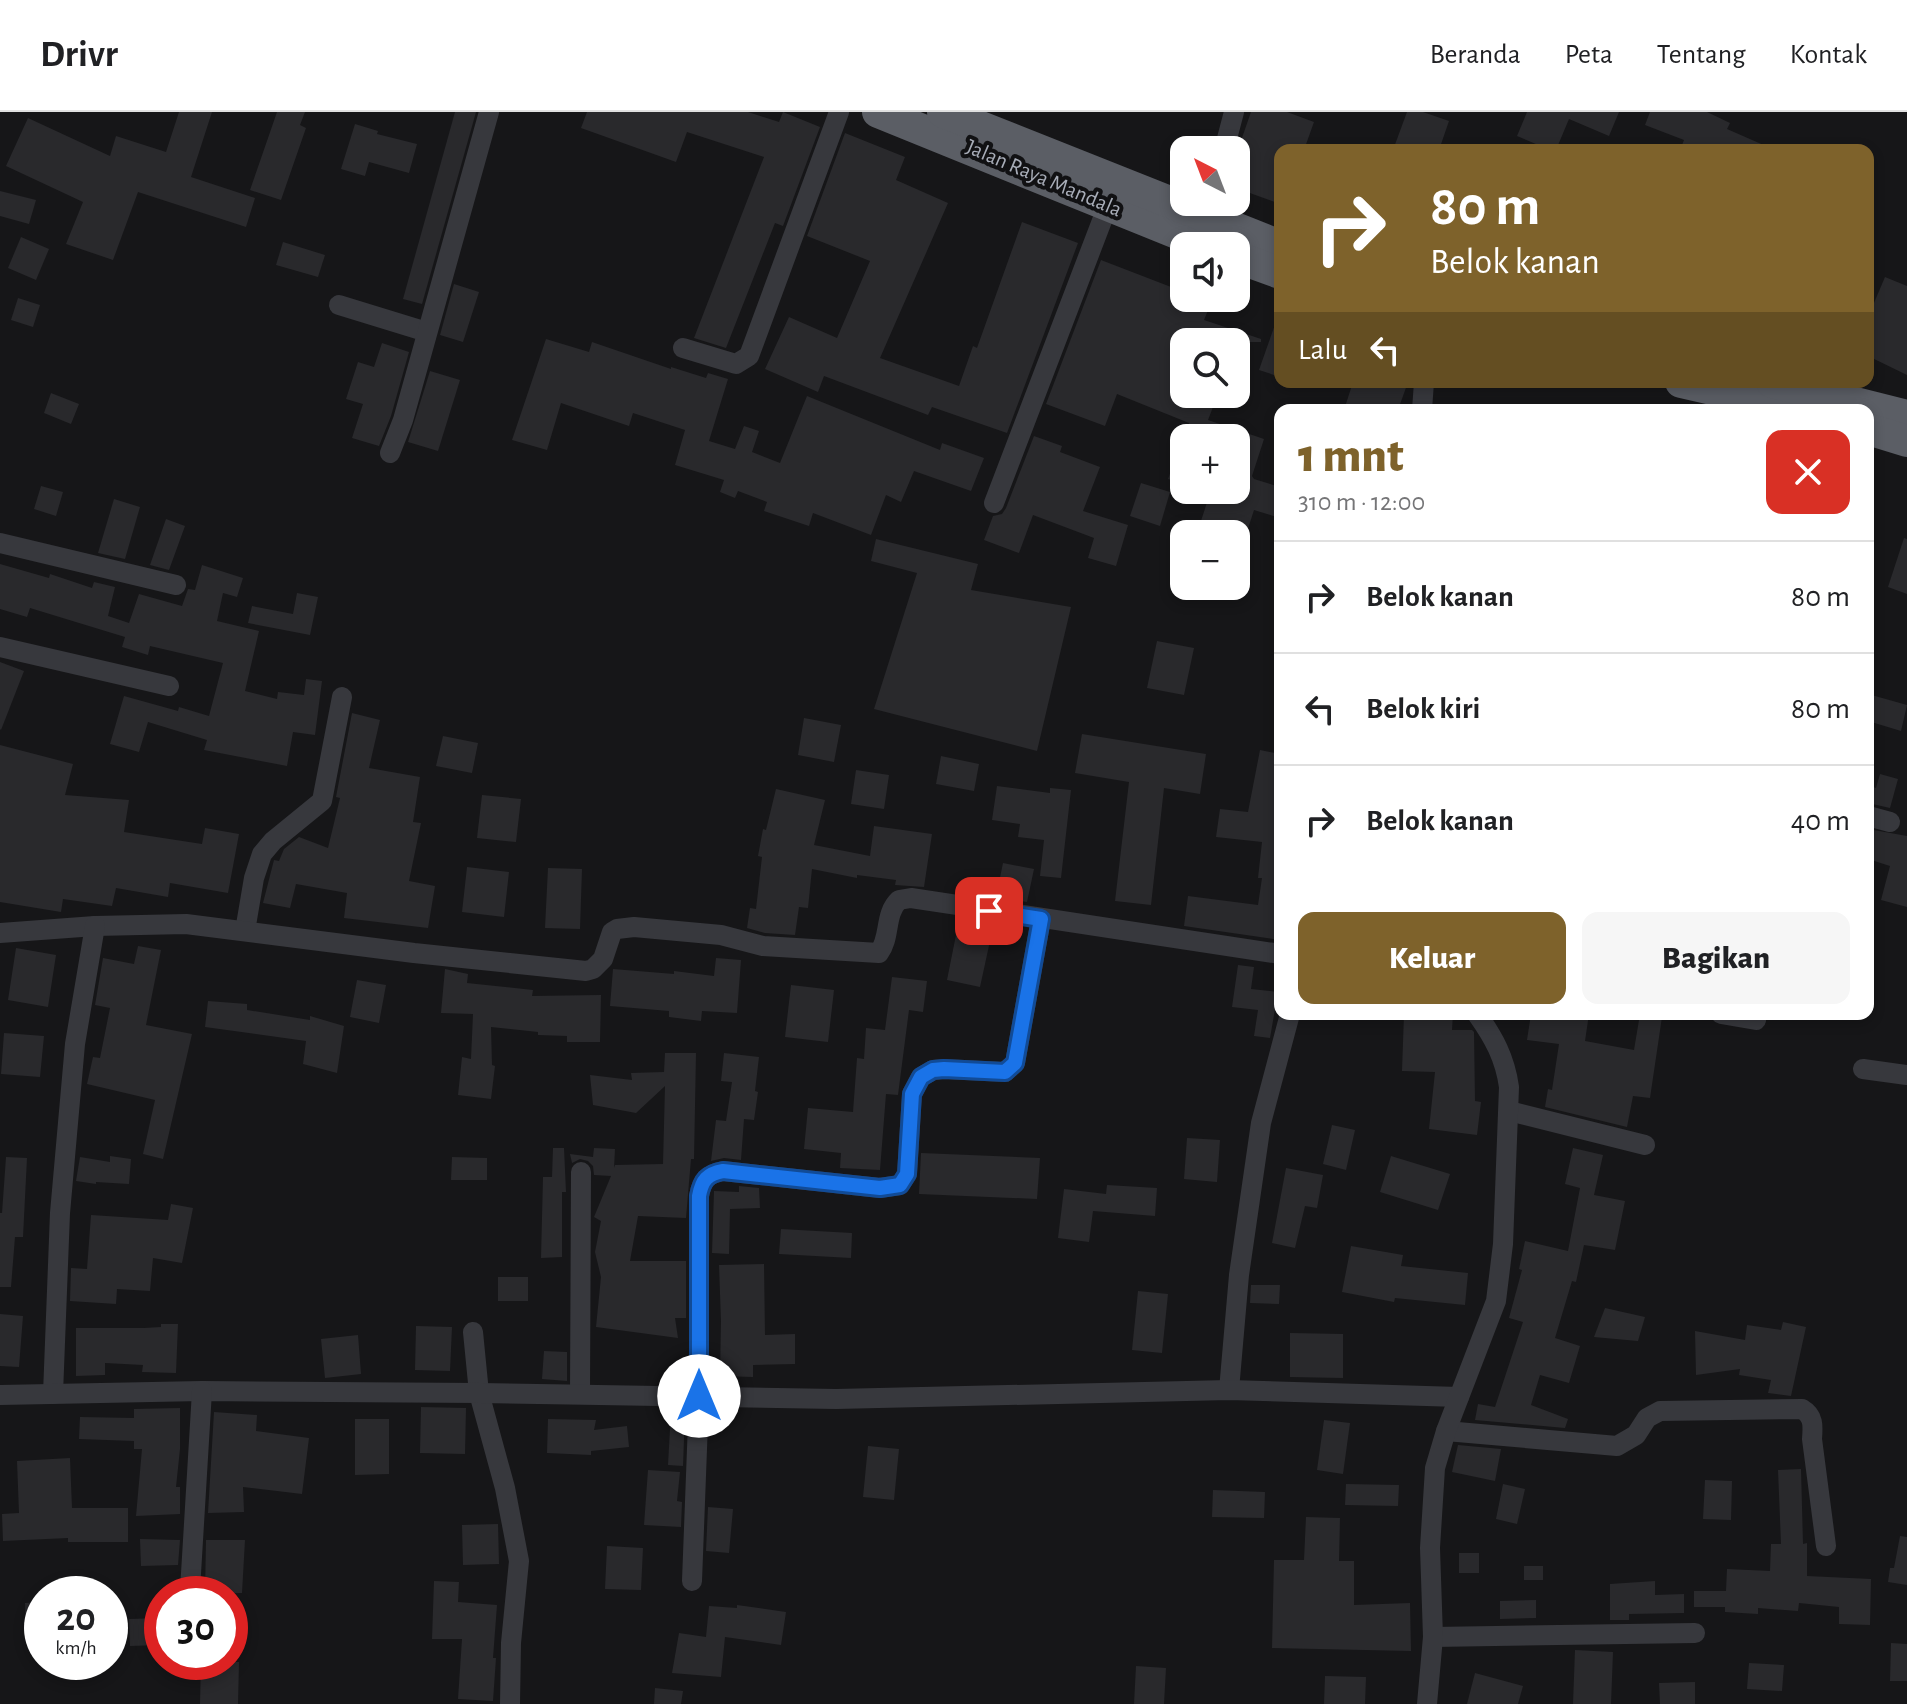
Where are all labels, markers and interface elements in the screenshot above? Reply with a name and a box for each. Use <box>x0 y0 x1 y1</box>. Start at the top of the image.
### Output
text: Drivr <box>40 36 118 74</box>
text: Beranda <box>1430 41 1521 69</box>
text: Peta <box>1565 41 1613 69</box>
text: Tentang <box>1657 41 1746 69</box>
text: Kontak <box>1790 41 1867 69</box>
street label: Jalan Raya Mandala <box>963 135 1125 221</box>
north arrow <box>1170 136 1250 216</box>
map controls <box>1170 136 1250 600</box>
icon: right <box>1298 176 1402 280</box>
text: 80 m <box>1430 179 1540 235</box>
button: sound <box>1170 232 1250 312</box>
text: Belok kanan <box>1430 244 1600 280</box>
button: search <box>1170 328 1250 408</box>
icon: left <box>1363 328 1407 372</box>
text: Lalu <box>1298 335 1347 365</box>
button: + <box>1170 424 1250 504</box>
button: close <box>1766 430 1850 514</box>
text: 1 mnt <box>1298 433 1404 481</box>
text: 310 m · 12:00 <box>1298 489 1425 515</box>
button: − <box>1170 520 1250 600</box>
icon: right <box>1298 575 1342 619</box>
text: Belok kanan <box>1366 582 1514 612</box>
text: 80 m <box>1791 582 1850 612</box>
icon: left <box>1298 687 1342 731</box>
text: Belok kiri <box>1366 694 1480 724</box>
text: 80 m <box>1791 694 1850 724</box>
icon: right <box>1298 799 1342 843</box>
text: Belok kanan <box>1366 806 1514 836</box>
text: 40 m <box>1791 806 1850 836</box>
pin <box>955 877 1023 945</box>
icon: arrive <box>967 889 1011 933</box>
button: Keluar <box>1298 912 1566 1004</box>
button: Bagikan <box>1582 912 1850 1004</box>
position arrow <box>657 1354 741 1438</box>
speed limit sign: 30 <box>144 1576 248 1680</box>
text: 20 <box>56 1598 96 1638</box>
text: km/h <box>55 1638 97 1658</box>

